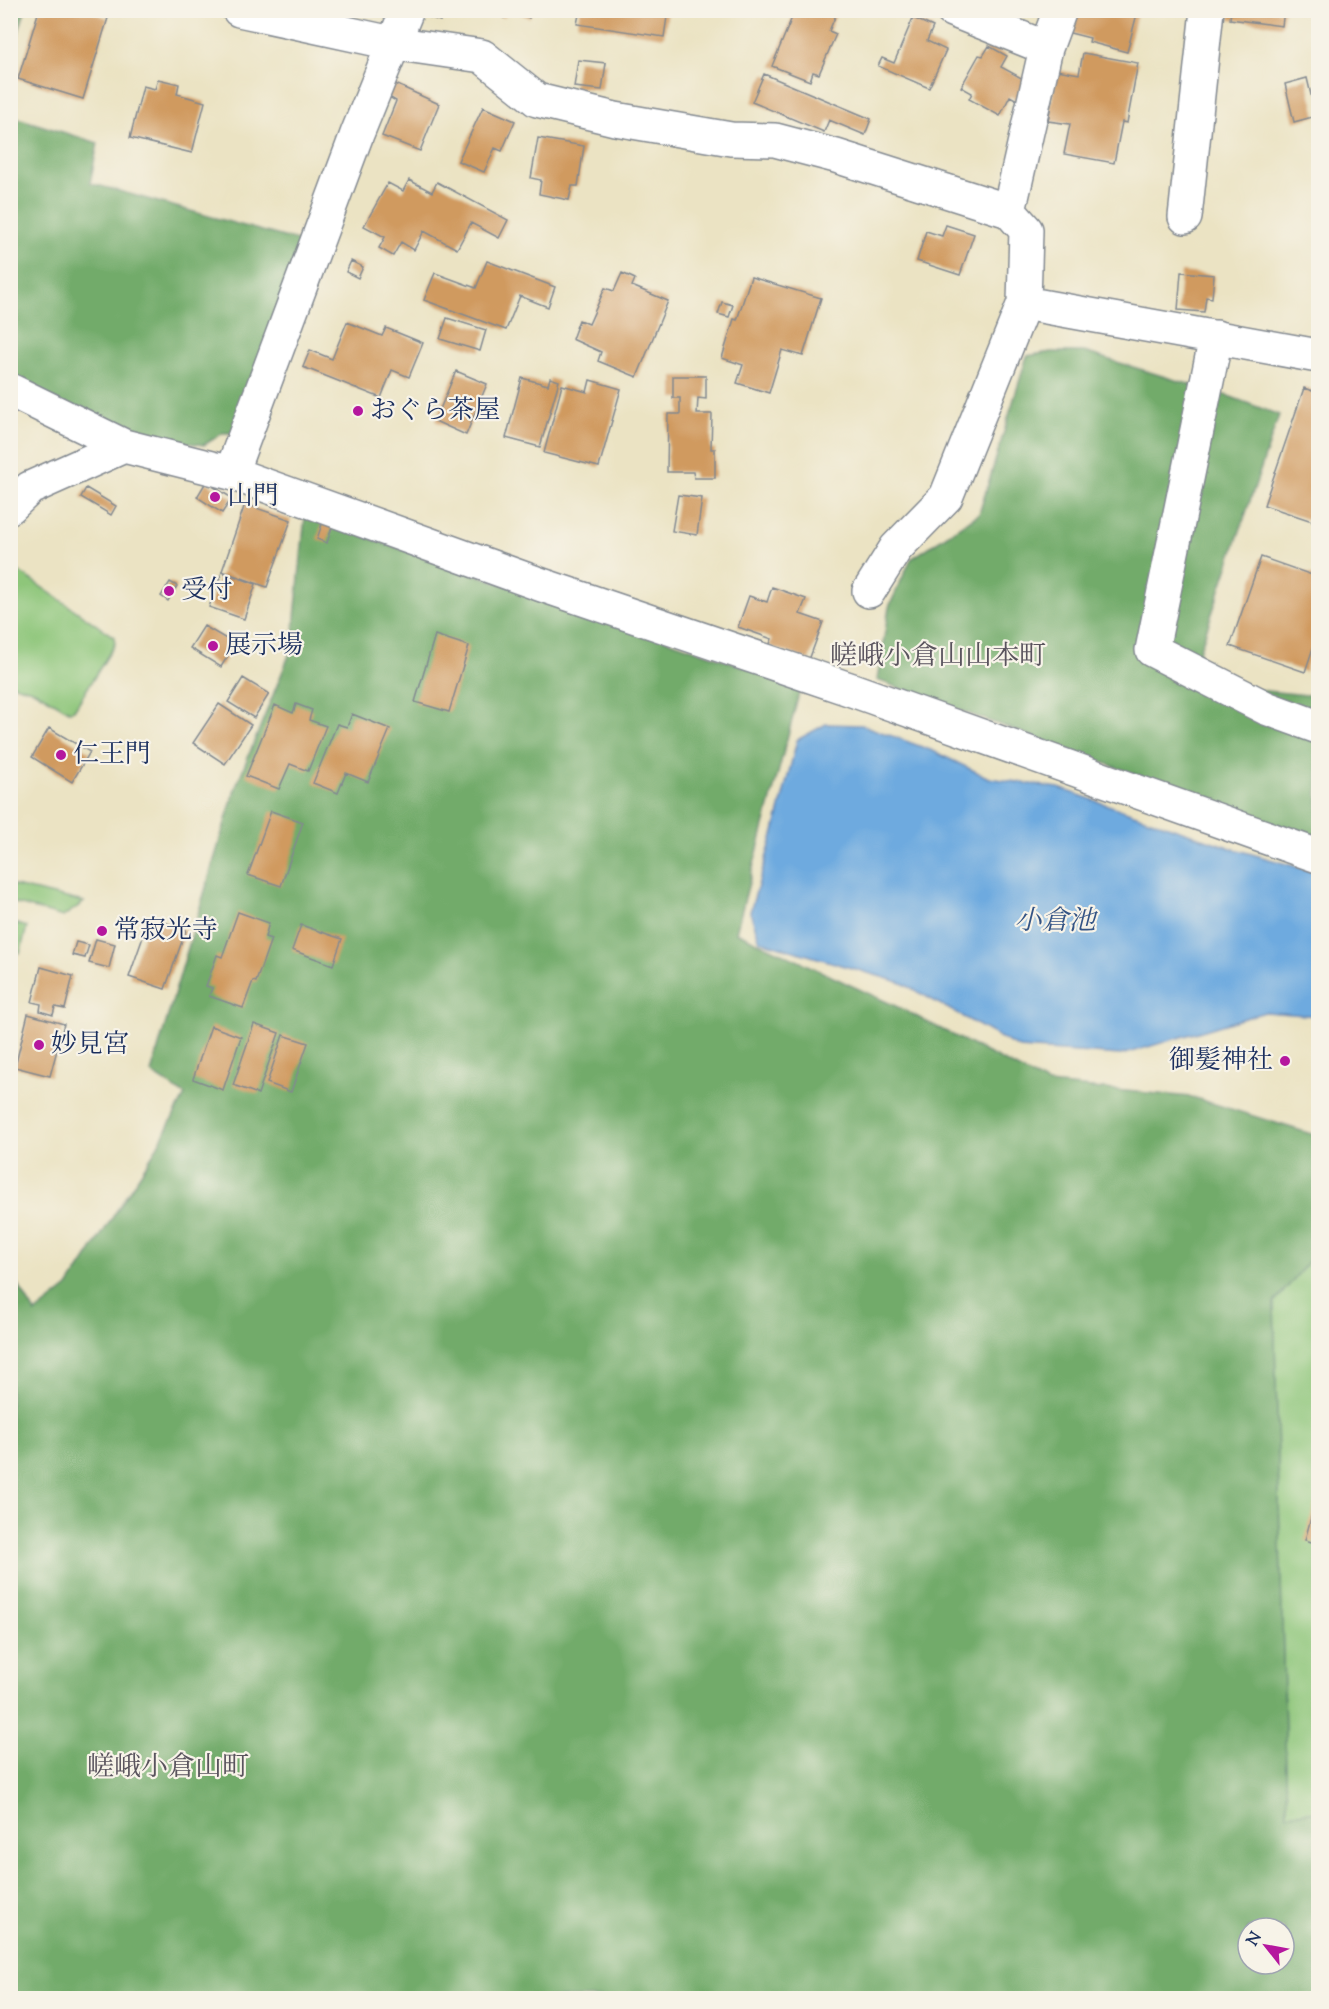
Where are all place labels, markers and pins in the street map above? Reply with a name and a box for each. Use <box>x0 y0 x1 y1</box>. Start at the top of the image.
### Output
place label: おぐら茶屋 <box>370 393 500 430</box>
marker: おぐら茶屋 <box>351 404 365 418</box>
place label: 山門 <box>227 479 279 516</box>
marker: 山門 <box>208 490 222 504</box>
place label: 受付 <box>181 573 233 610</box>
marker: 受付 <box>162 584 176 598</box>
place label: 展示場 <box>225 628 303 665</box>
marker: 展示場 <box>206 639 220 653</box>
place label: 仁王門 <box>73 737 151 774</box>
marker: 仁王門 <box>54 748 68 762</box>
place label: 常寂光寺 <box>114 913 218 950</box>
marker: 常寂光寺 <box>95 924 109 938</box>
place label: 妙見宮 <box>51 1027 129 1064</box>
marker: 妙見宮 <box>32 1038 46 1052</box>
place label: 御髪神社 <box>1169 1043 1273 1080</box>
marker: 御髪神社 <box>1278 1054 1292 1068</box>

